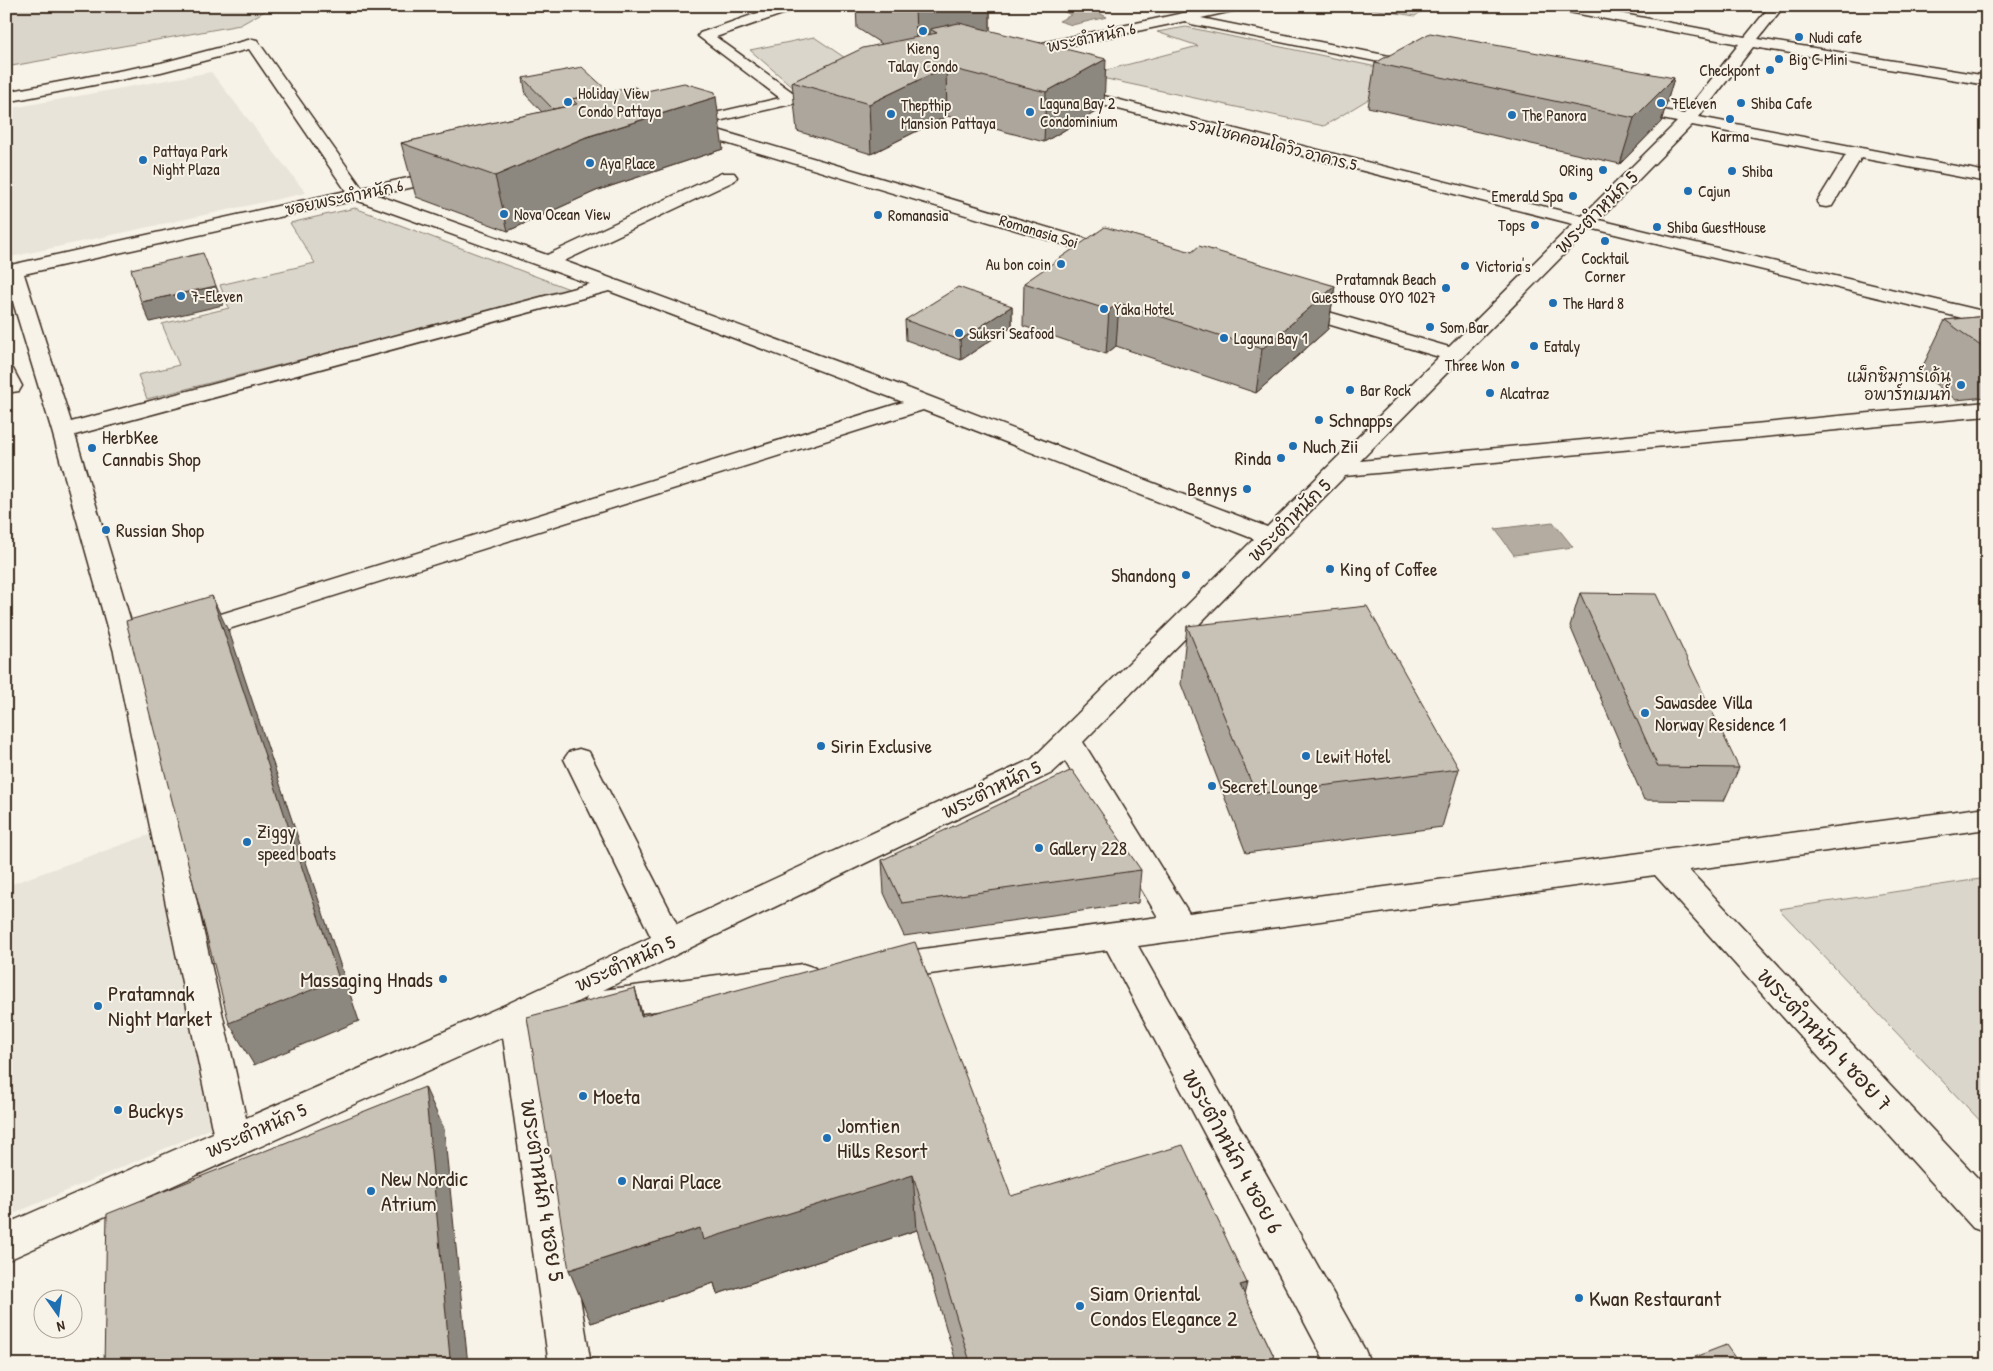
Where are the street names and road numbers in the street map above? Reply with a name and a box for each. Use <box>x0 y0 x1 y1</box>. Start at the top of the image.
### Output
street label: พระตำหนัก 6 <box>1045 17 1137 57</box>
street label: รวมโชคคอนโดวิว อาคาร 5 <box>1186 112 1360 176</box>
street label: พระตำหนัก 5 <box>1549 165 1643 259</box>
street label: ซอยพระตำหนัก 6 <box>283 174 405 220</box>
street label: Romanasia Soi <box>997 209 1081 253</box>
street label: พระตำหนัก 5 <box>1242 473 1336 567</box>
street label: พระตำหนัก 5 <box>937 754 1045 824</box>
street label: พระตำหนัก 5 <box>571 928 679 998</box>
street label: พระตำหนัก 4 ซอย 7 <box>1751 961 1899 1117</box>
street label: พระตำหนัก 4 ซอย 6 <box>1175 1063 1291 1239</box>
street label: พระตำหนัก 5 <box>201 1096 311 1164</box>
street label: พระตำหนัก 4 ซอย 5 <box>514 1097 572 1283</box>

